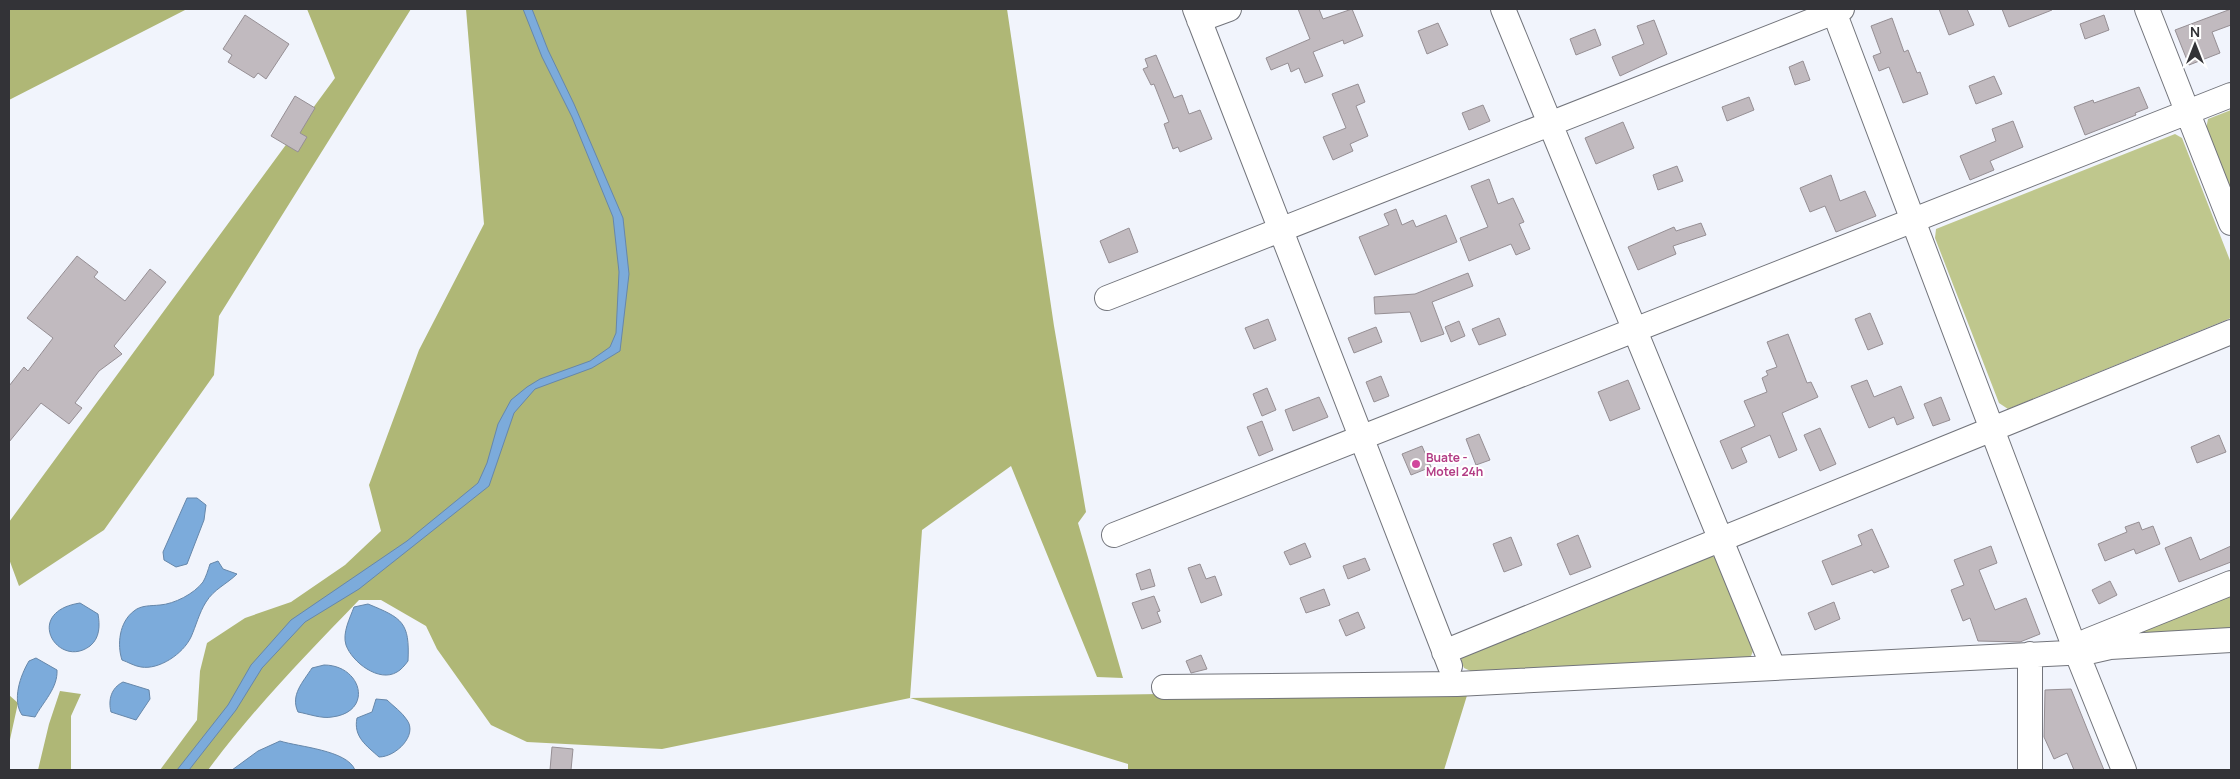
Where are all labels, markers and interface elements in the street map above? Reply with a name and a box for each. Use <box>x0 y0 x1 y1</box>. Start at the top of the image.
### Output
north arrow <box>2170 20 2220 70</box>
text: N <box>2190 22 2200 41</box>
place label: Buate - Motel 24h <box>1426 449 1483 480</box>
marker: Buate - Motel 24h <box>1410 458 1422 470</box>

